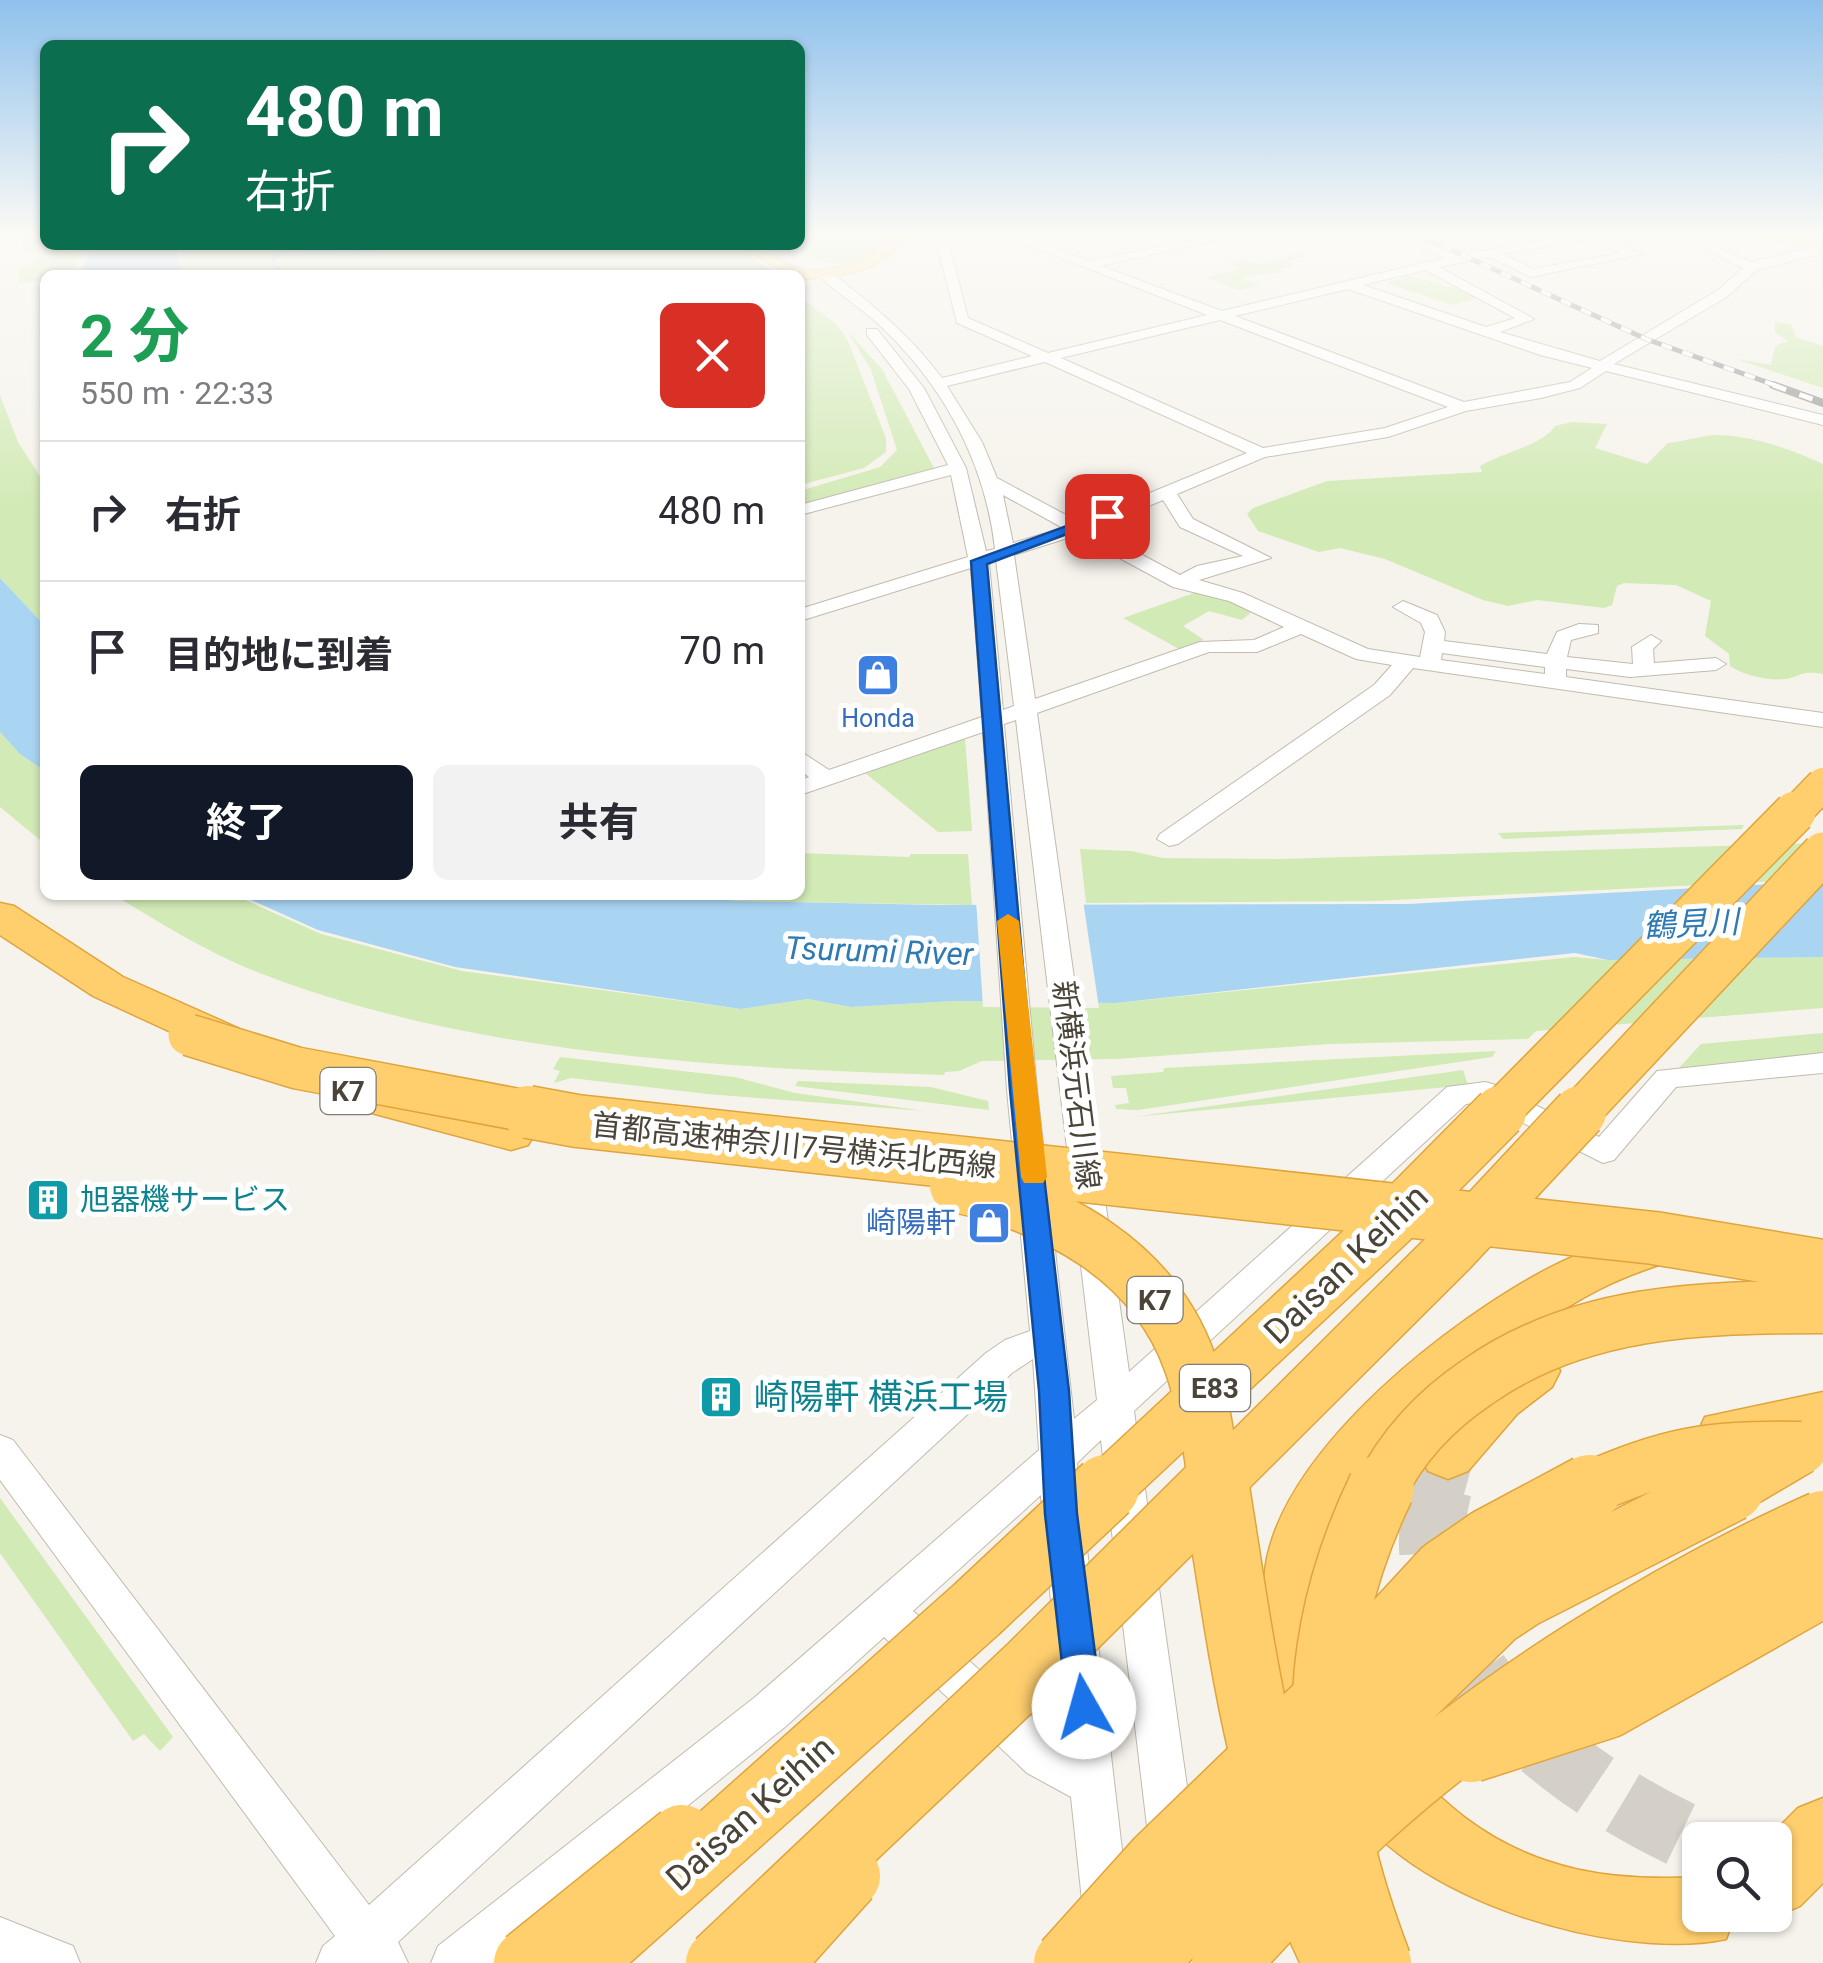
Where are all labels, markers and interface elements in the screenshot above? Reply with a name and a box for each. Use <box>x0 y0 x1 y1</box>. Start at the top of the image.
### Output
text: 480 m <box>245 71 444 153</box>
icon: right <box>80 80 210 210</box>
text: 右折 <box>245 165 335 218</box>
text: 2 分 <box>80 301 189 372</box>
button: close <box>660 303 765 408</box>
text: 550 m · 22:33 <box>80 374 274 412</box>
pin <box>1065 474 1150 559</box>
icon: right <box>80 484 135 539</box>
text: 480 m <box>658 489 765 533</box>
icon: arrive <box>1080 489 1135 544</box>
text: 右折 <box>165 493 241 537</box>
icon: arrive <box>80 624 135 679</box>
text: 70 m <box>680 629 765 673</box>
text: 目的地に到着 <box>165 633 393 677</box>
shop icon: Honda <box>855 652 901 698</box>
place label: Honda <box>841 704 915 733</box>
button: 終了 <box>80 765 413 880</box>
button: 共有 <box>433 765 765 880</box>
water label: 鶴見川 <box>1642 902 1743 945</box>
water label: Tsurumi River <box>784 929 975 973</box>
street label: 新横浜元石川線 <box>1046 979 1107 1191</box>
road number: K7 <box>320 1068 376 1114</box>
street label: 首都高速神奈川7号横浜北西線 <box>590 1107 998 1184</box>
street label: Daisan Keihin <box>1256 1176 1437 1353</box>
building icon: 旭器機サービス <box>25 1177 71 1223</box>
place label: 旭器機サービス <box>80 1182 290 1217</box>
shop icon: 崎陽軒 <box>966 1200 1012 1246</box>
place label: 崎陽軒 <box>866 1205 956 1240</box>
road number: K7 <box>1128 1277 1182 1323</box>
road number: E83 <box>1180 1365 1250 1411</box>
building icon: 崎陽軒 横浜工場 <box>698 1374 744 1420</box>
place label: 崎陽軒 横浜工場 <box>754 1377 1008 1418</box>
position arrow <box>1032 1655 1136 1759</box>
street label: Daisan Keihin <box>658 1727 843 1899</box>
map controls <box>1682 1822 1792 1932</box>
button: search <box>1682 1822 1792 1932</box>

